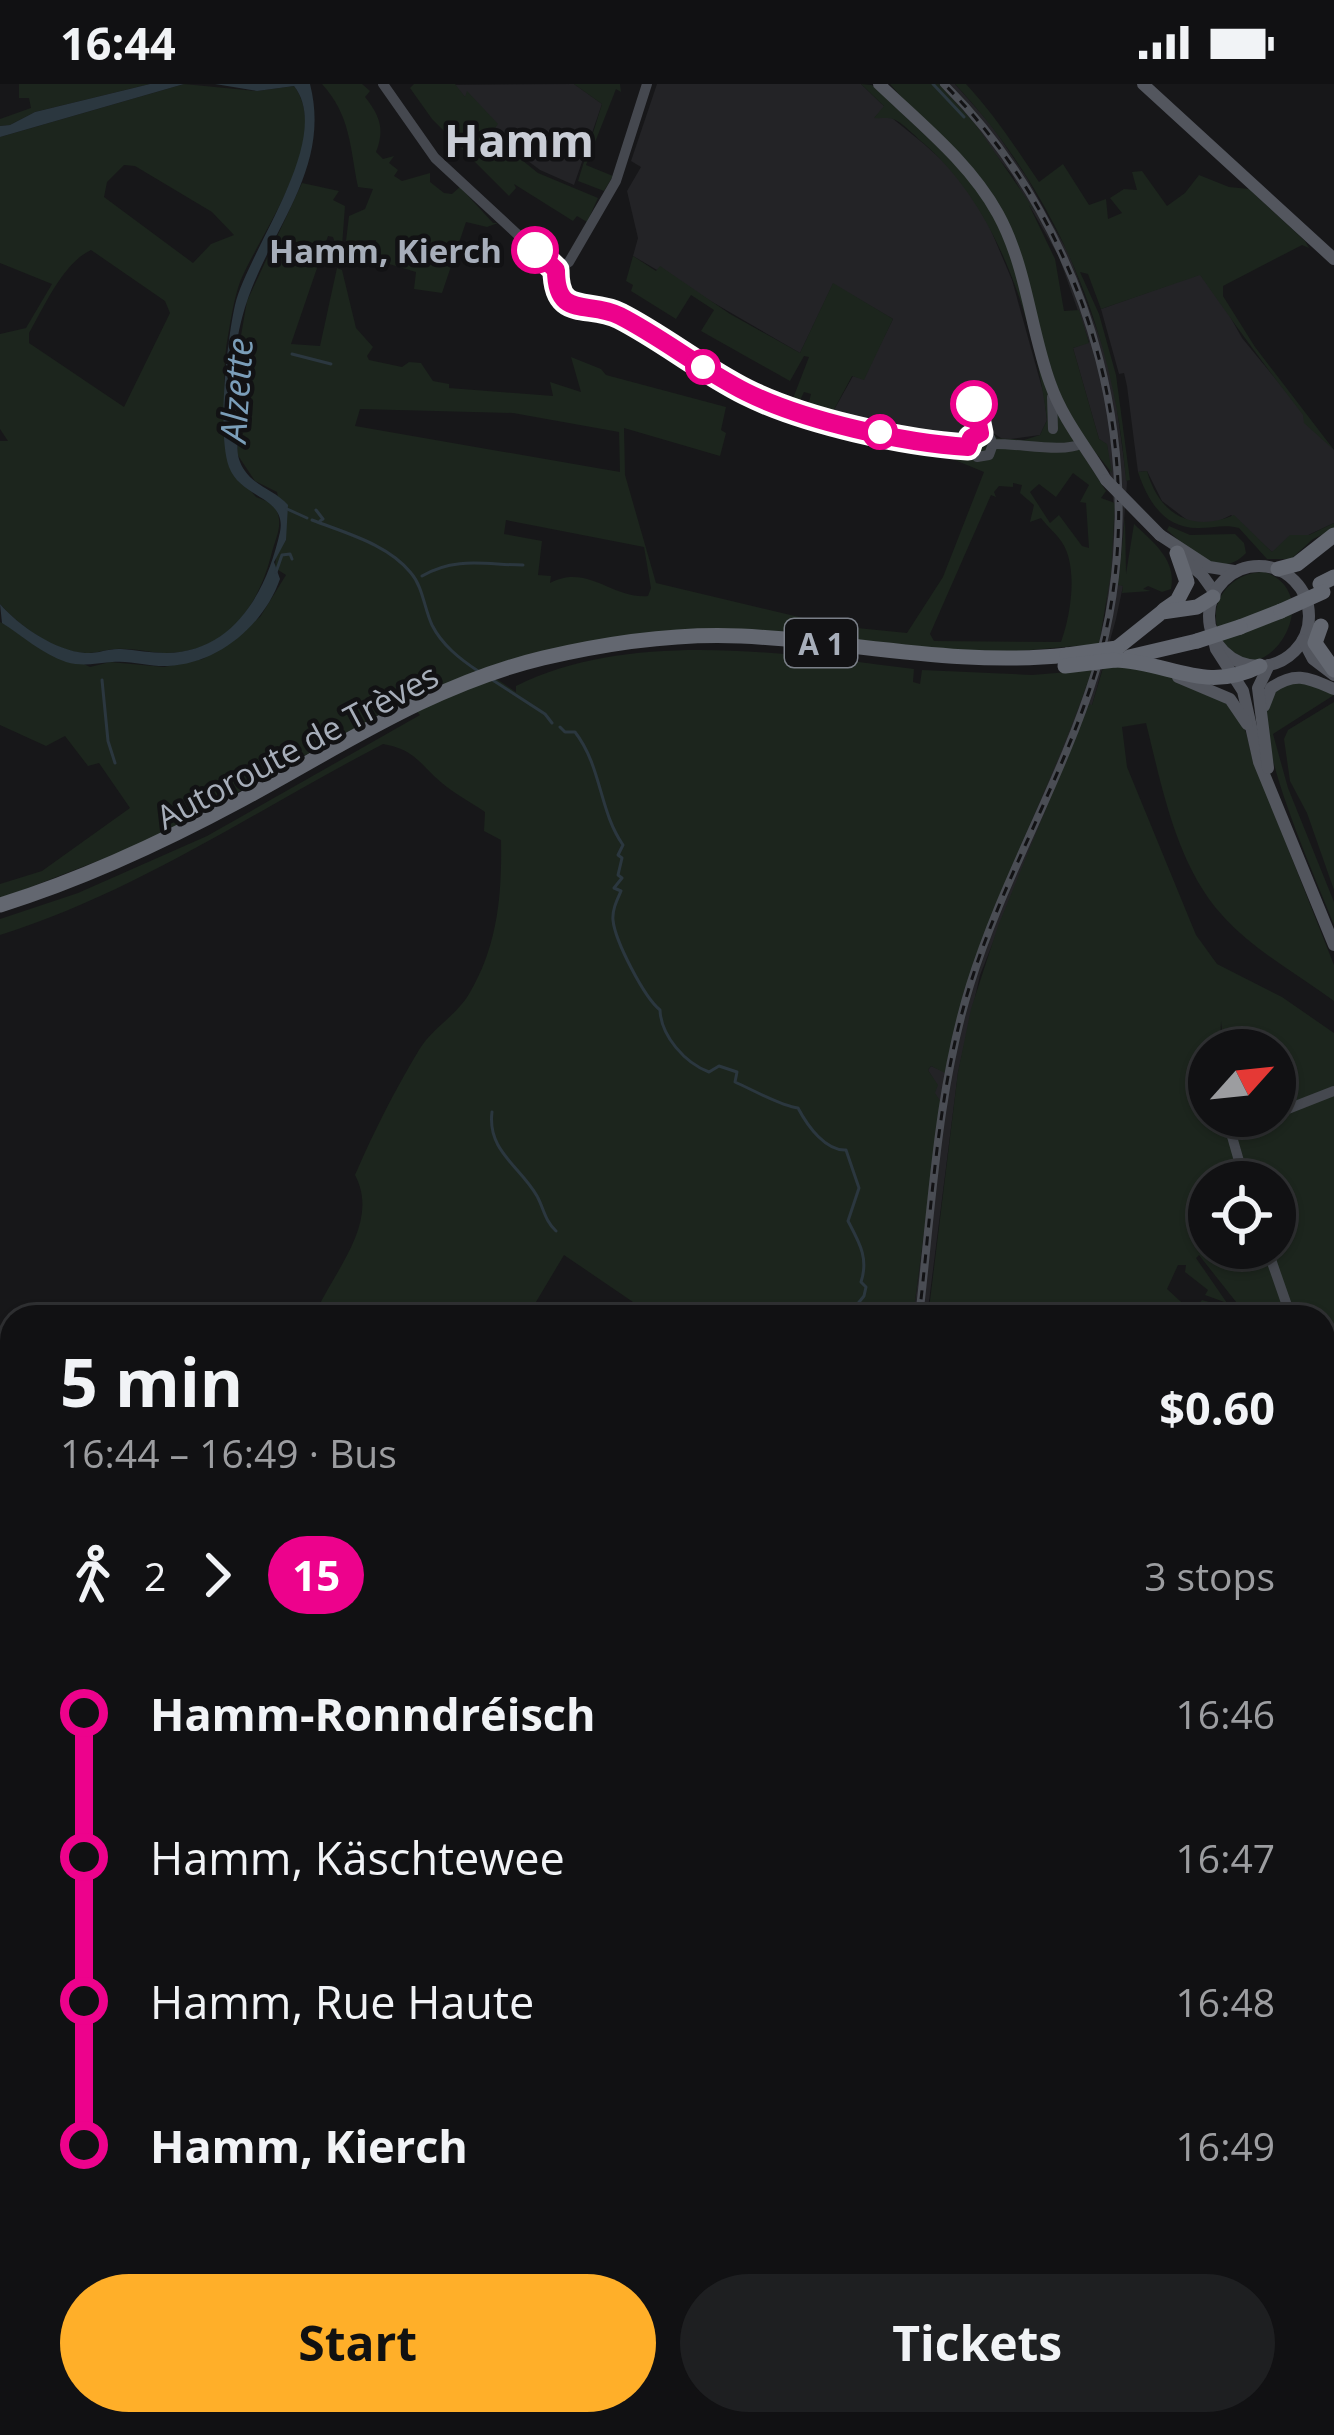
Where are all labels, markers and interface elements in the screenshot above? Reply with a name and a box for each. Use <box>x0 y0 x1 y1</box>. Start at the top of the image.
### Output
text: 16:44 <box>60 12 176 73</box>
district label: Hamm <box>444 109 594 170</box>
place label: Hamm, Kierch <box>269 228 502 273</box>
marker: Hamm, Kierch <box>513 228 557 272</box>
water label: Alzette <box>208 336 264 447</box>
unlabelled marker <box>687 351 719 383</box>
unlabelled marker <box>952 382 996 426</box>
unlabelled marker <box>864 416 896 448</box>
road number: A 1 <box>785 619 857 667</box>
street label: Autoroute de Trèves <box>148 653 446 839</box>
north arrow <box>1188 1029 1296 1137</box>
map controls <box>1188 1029 1296 1269</box>
button: locate <box>1188 1161 1296 1269</box>
text: 5 min <box>60 1336 243 1426</box>
text: $0.60 <box>1159 1377 1275 1438</box>
text: 16:44 – 16:49 · Bus <box>60 1426 397 1479</box>
icon: walk <box>60 1542 126 1608</box>
icon: forward <box>184 1542 250 1608</box>
text: 15 <box>292 1546 340 1603</box>
text: 2 <box>144 1549 166 1602</box>
text: 3 stops <box>1144 1549 1275 1602</box>
text: Hamm-Ronndréisch <box>150 1683 596 1744</box>
text: 16:46 <box>1176 1687 1275 1740</box>
text: Hamm, Käschtewee <box>150 1827 565 1888</box>
text: 16:47 <box>1176 1831 1275 1884</box>
text: Hamm, Rue Haute <box>150 1971 534 2032</box>
text: 16:48 <box>1176 1975 1275 2028</box>
text: Hamm, Kierch <box>150 2115 468 2176</box>
text: 16:49 <box>1176 2119 1275 2172</box>
button: Start <box>60 2274 656 2412</box>
button: Tickets <box>680 2274 1275 2412</box>

